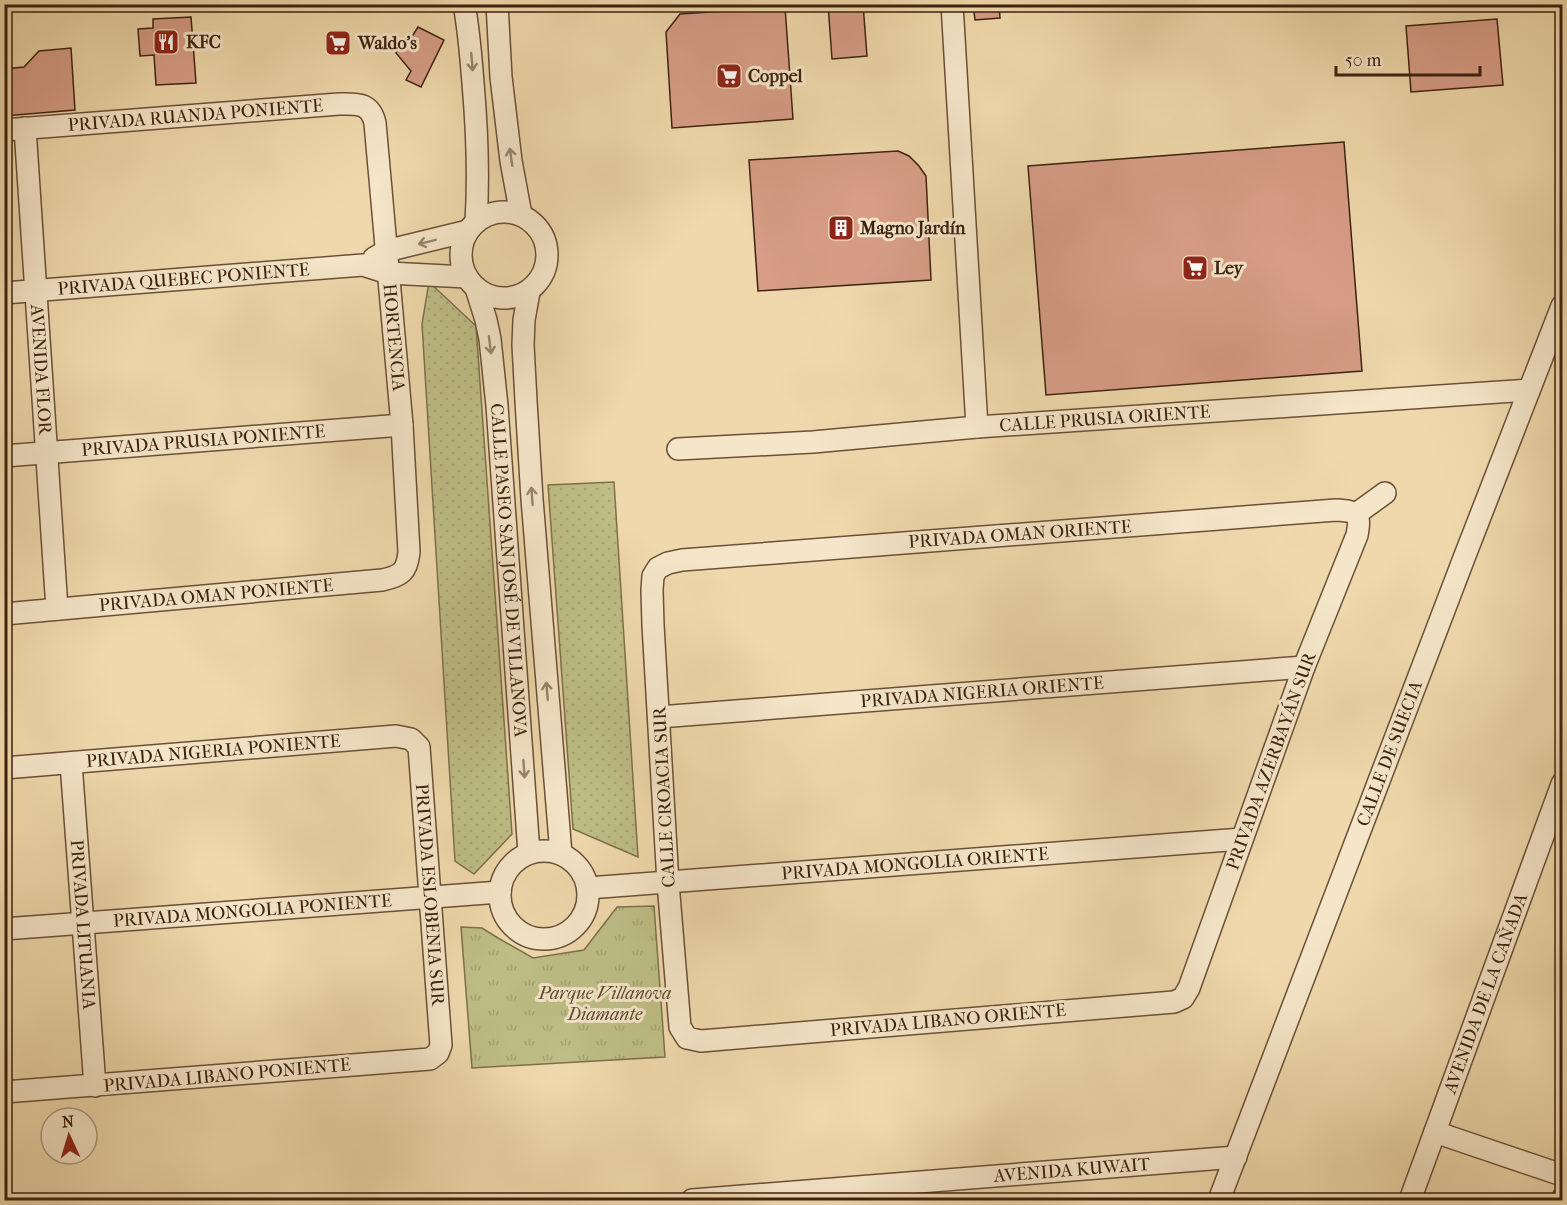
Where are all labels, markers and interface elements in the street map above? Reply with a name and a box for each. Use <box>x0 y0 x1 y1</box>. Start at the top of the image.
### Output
restaurant icon: KFC <box>151 27 181 57</box>
supermarket icon: Waldo's <box>323 28 353 58</box>
place label: KFC <box>186 32 221 53</box>
place label: Waldo's <box>357 33 417 54</box>
scale bar <box>1336 39 1480 77</box>
text: 50 m <box>1345 50 1382 71</box>
one-way arrow <box>467 52 478 72</box>
supermarket icon: Coppel <box>714 61 744 91</box>
place label: Coppel <box>748 66 804 87</box>
street label: PRIVADA RUANDA PONIENTE <box>67 95 324 136</box>
one-way arrow <box>505 148 516 168</box>
building icon: Magno Jardín <box>826 213 856 243</box>
place label: Magno Jardín <box>859 218 966 239</box>
one-way arrow <box>418 237 437 248</box>
supermarket icon: Ley <box>1180 253 1210 283</box>
place label: Ley <box>1214 258 1245 279</box>
street label: PRIVADA QUEBEC PONIENTE <box>57 259 310 300</box>
street label: HORTENCIA <box>378 283 409 392</box>
street label: AVENIDA FLOR <box>26 303 55 436</box>
one-way arrow <box>485 334 496 354</box>
street label: CALLE PRUSIA ORIENTE <box>999 401 1211 436</box>
street label: CALLE PASEO SAN JOSÉ DE VILLANOVA <box>486 403 531 738</box>
street label: PRIVADA PRUSIA PONIENTE <box>81 421 326 461</box>
one-way arrow <box>526 487 537 507</box>
street label: PRIVADA OMAN ORIENTE <box>908 516 1132 553</box>
street label: PRIVADA OMAN PONIENTE <box>98 575 334 616</box>
street label: PRIVADA AZERBAYÁN SUR <box>1221 648 1321 873</box>
street label: PRIVADA NIGERIA ORIENTE <box>860 673 1105 712</box>
street label: CALLE DE SUECIA <box>1353 678 1427 829</box>
one-way arrow <box>542 681 553 701</box>
street label: CALLE CROACIA SUR <box>649 705 680 888</box>
street label: PRIVADA NIGERIA PONIENTE <box>85 731 341 772</box>
one-way arrow <box>518 759 529 779</box>
street label: PRIVADA ESLOBENIA SUR <box>411 783 448 1007</box>
street label: PRIVADA LITUANIA <box>66 839 99 1011</box>
street label: PRIVADA MONGOLIA ORIENTE <box>781 844 1050 884</box>
street label: PRIVADA MONGOLIA PONIENTE <box>112 890 392 932</box>
street label: AVENIDA DE LA CAÑADA <box>1439 890 1532 1098</box>
park label: Parque Villanova Diamante <box>537 983 672 1025</box>
street label: PRIVADA LIBANO ORIENTE <box>829 1000 1067 1041</box>
street label: PRIVADA LIBANO PONIENTE <box>102 1054 352 1097</box>
north arrow <box>39 1106 99 1166</box>
text: N <box>61 1112 76 1131</box>
street label: AVENIDA KUWAIT <box>992 1154 1152 1187</box>

